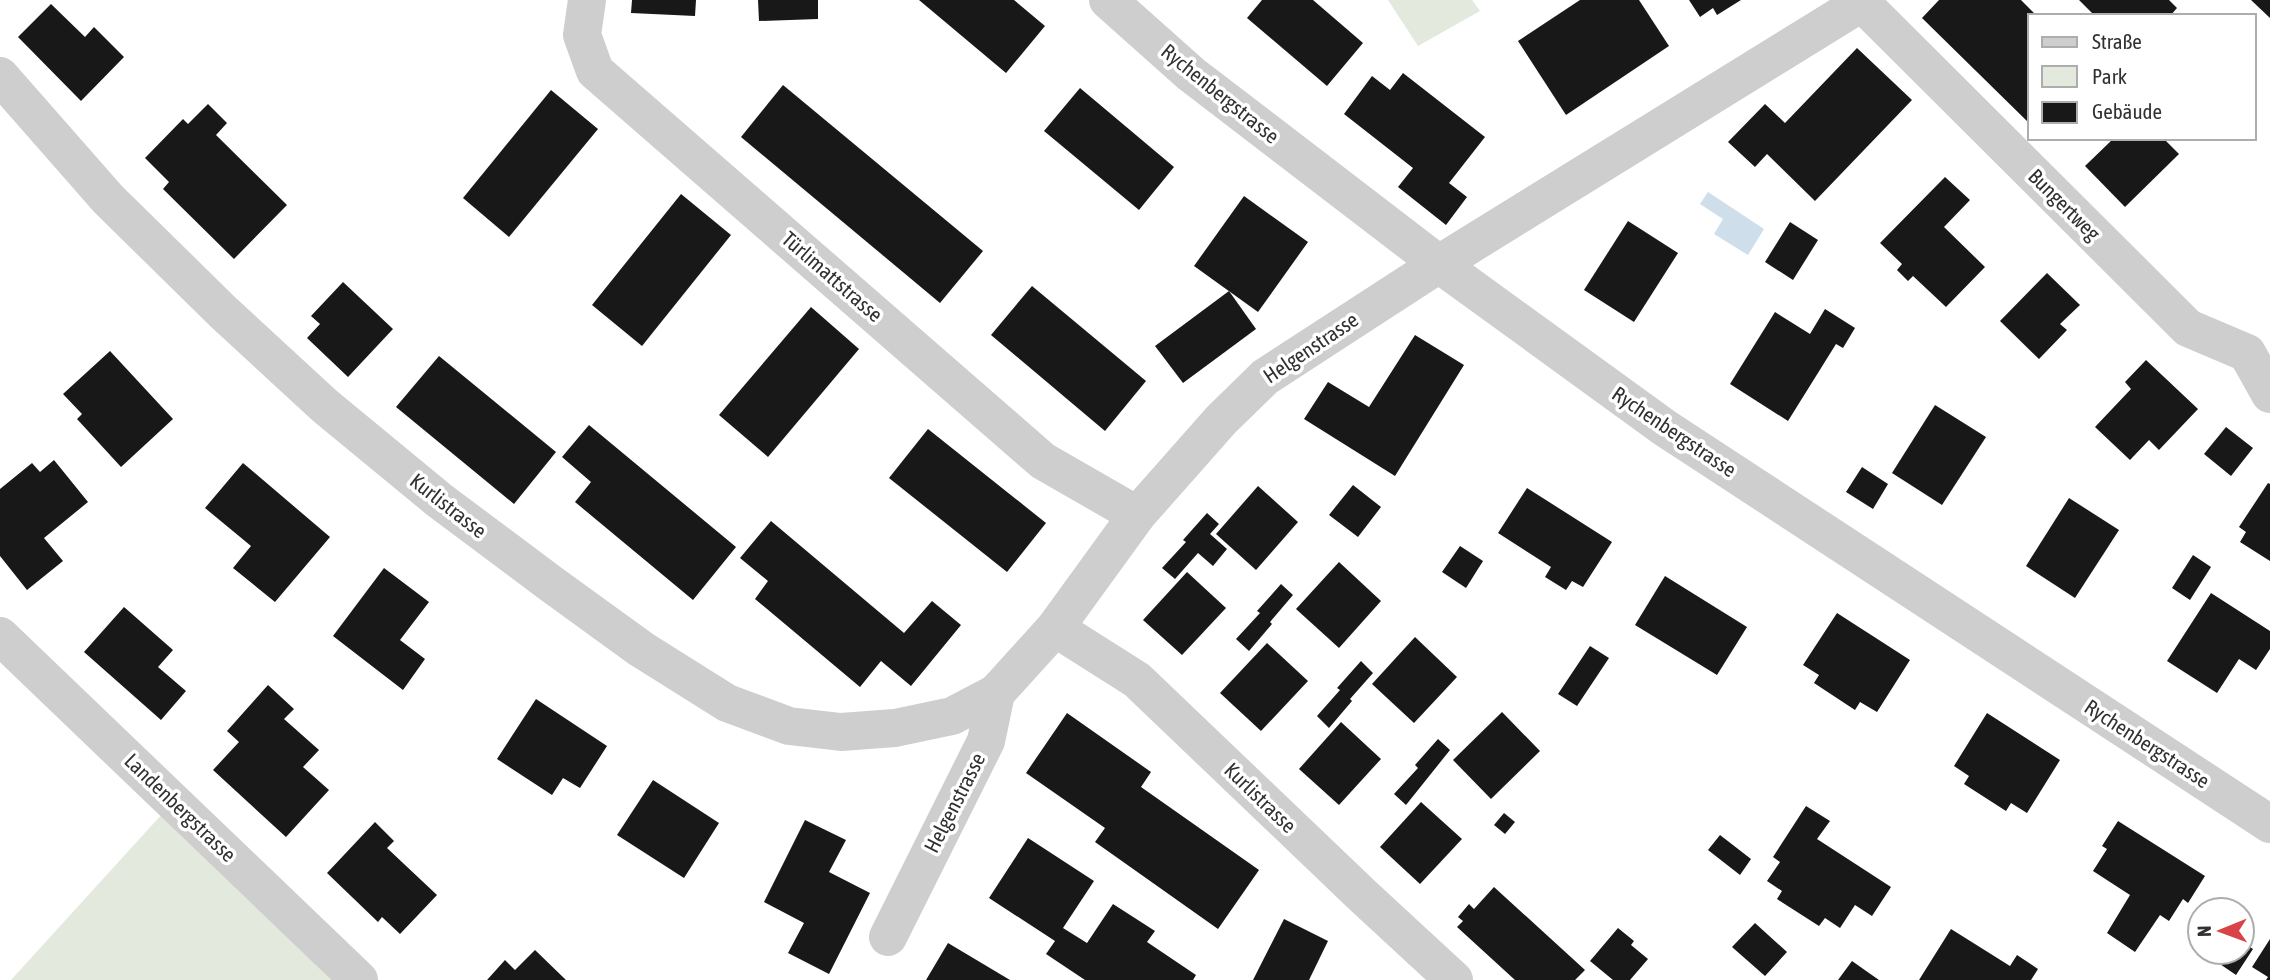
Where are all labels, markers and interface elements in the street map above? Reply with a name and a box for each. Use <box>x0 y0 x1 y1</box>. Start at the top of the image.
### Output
legend <box>2028 14 2256 140</box>
text: Straße <box>2092 29 2142 53</box>
street label: Rychenbergstrasse <box>1157 39 1284 148</box>
text: Park <box>2092 64 2127 88</box>
text: Gebäude <box>2092 99 2162 123</box>
street label: Bungertweg <box>2024 164 2105 245</box>
street label: Türlimattstrasse <box>778 226 888 326</box>
street label: Helgenstrasse <box>1259 307 1362 388</box>
street label: Rychenbergstrasse <box>1608 381 1741 481</box>
street label: Kurlistrasse <box>406 468 492 542</box>
street label: Rychenbergstrasse <box>2081 694 2214 792</box>
street label: Landenbergstrasse <box>120 748 241 866</box>
street label: Helgenstrasse <box>919 749 989 856</box>
street label: Kurlistrasse <box>1220 757 1301 837</box>
north arrow <box>2186 896 2256 966</box>
text: N <box>2193 925 2215 937</box>

